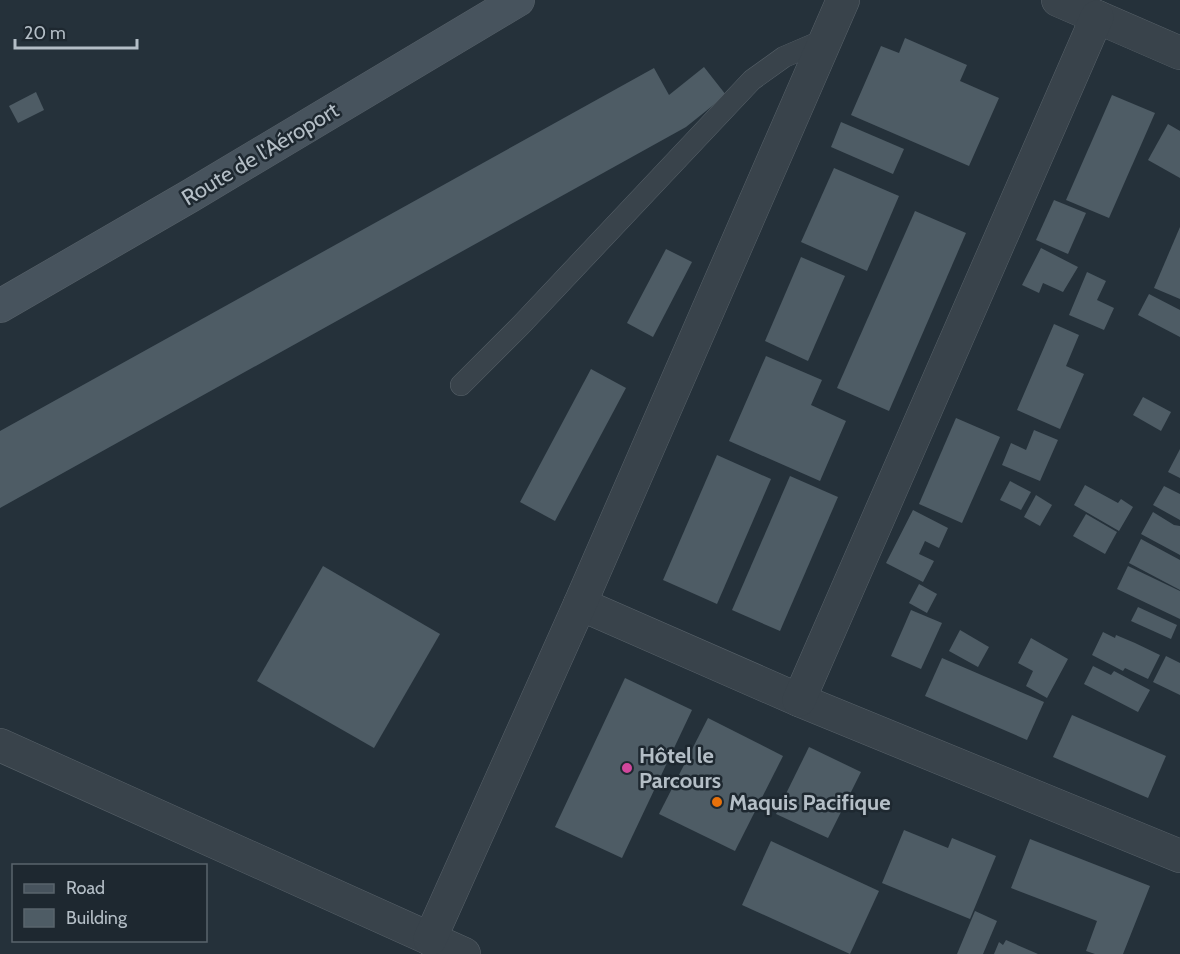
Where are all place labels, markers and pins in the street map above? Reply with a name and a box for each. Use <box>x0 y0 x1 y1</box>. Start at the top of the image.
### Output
place label: Hôtel le Parcours <box>639 742 721 794</box>
marker: Hôtel le Parcours <box>620 761 634 775</box>
place label: Maquis Pacifique <box>729 789 891 816</box>
marker: Maquis Pacifique <box>710 795 724 809</box>

